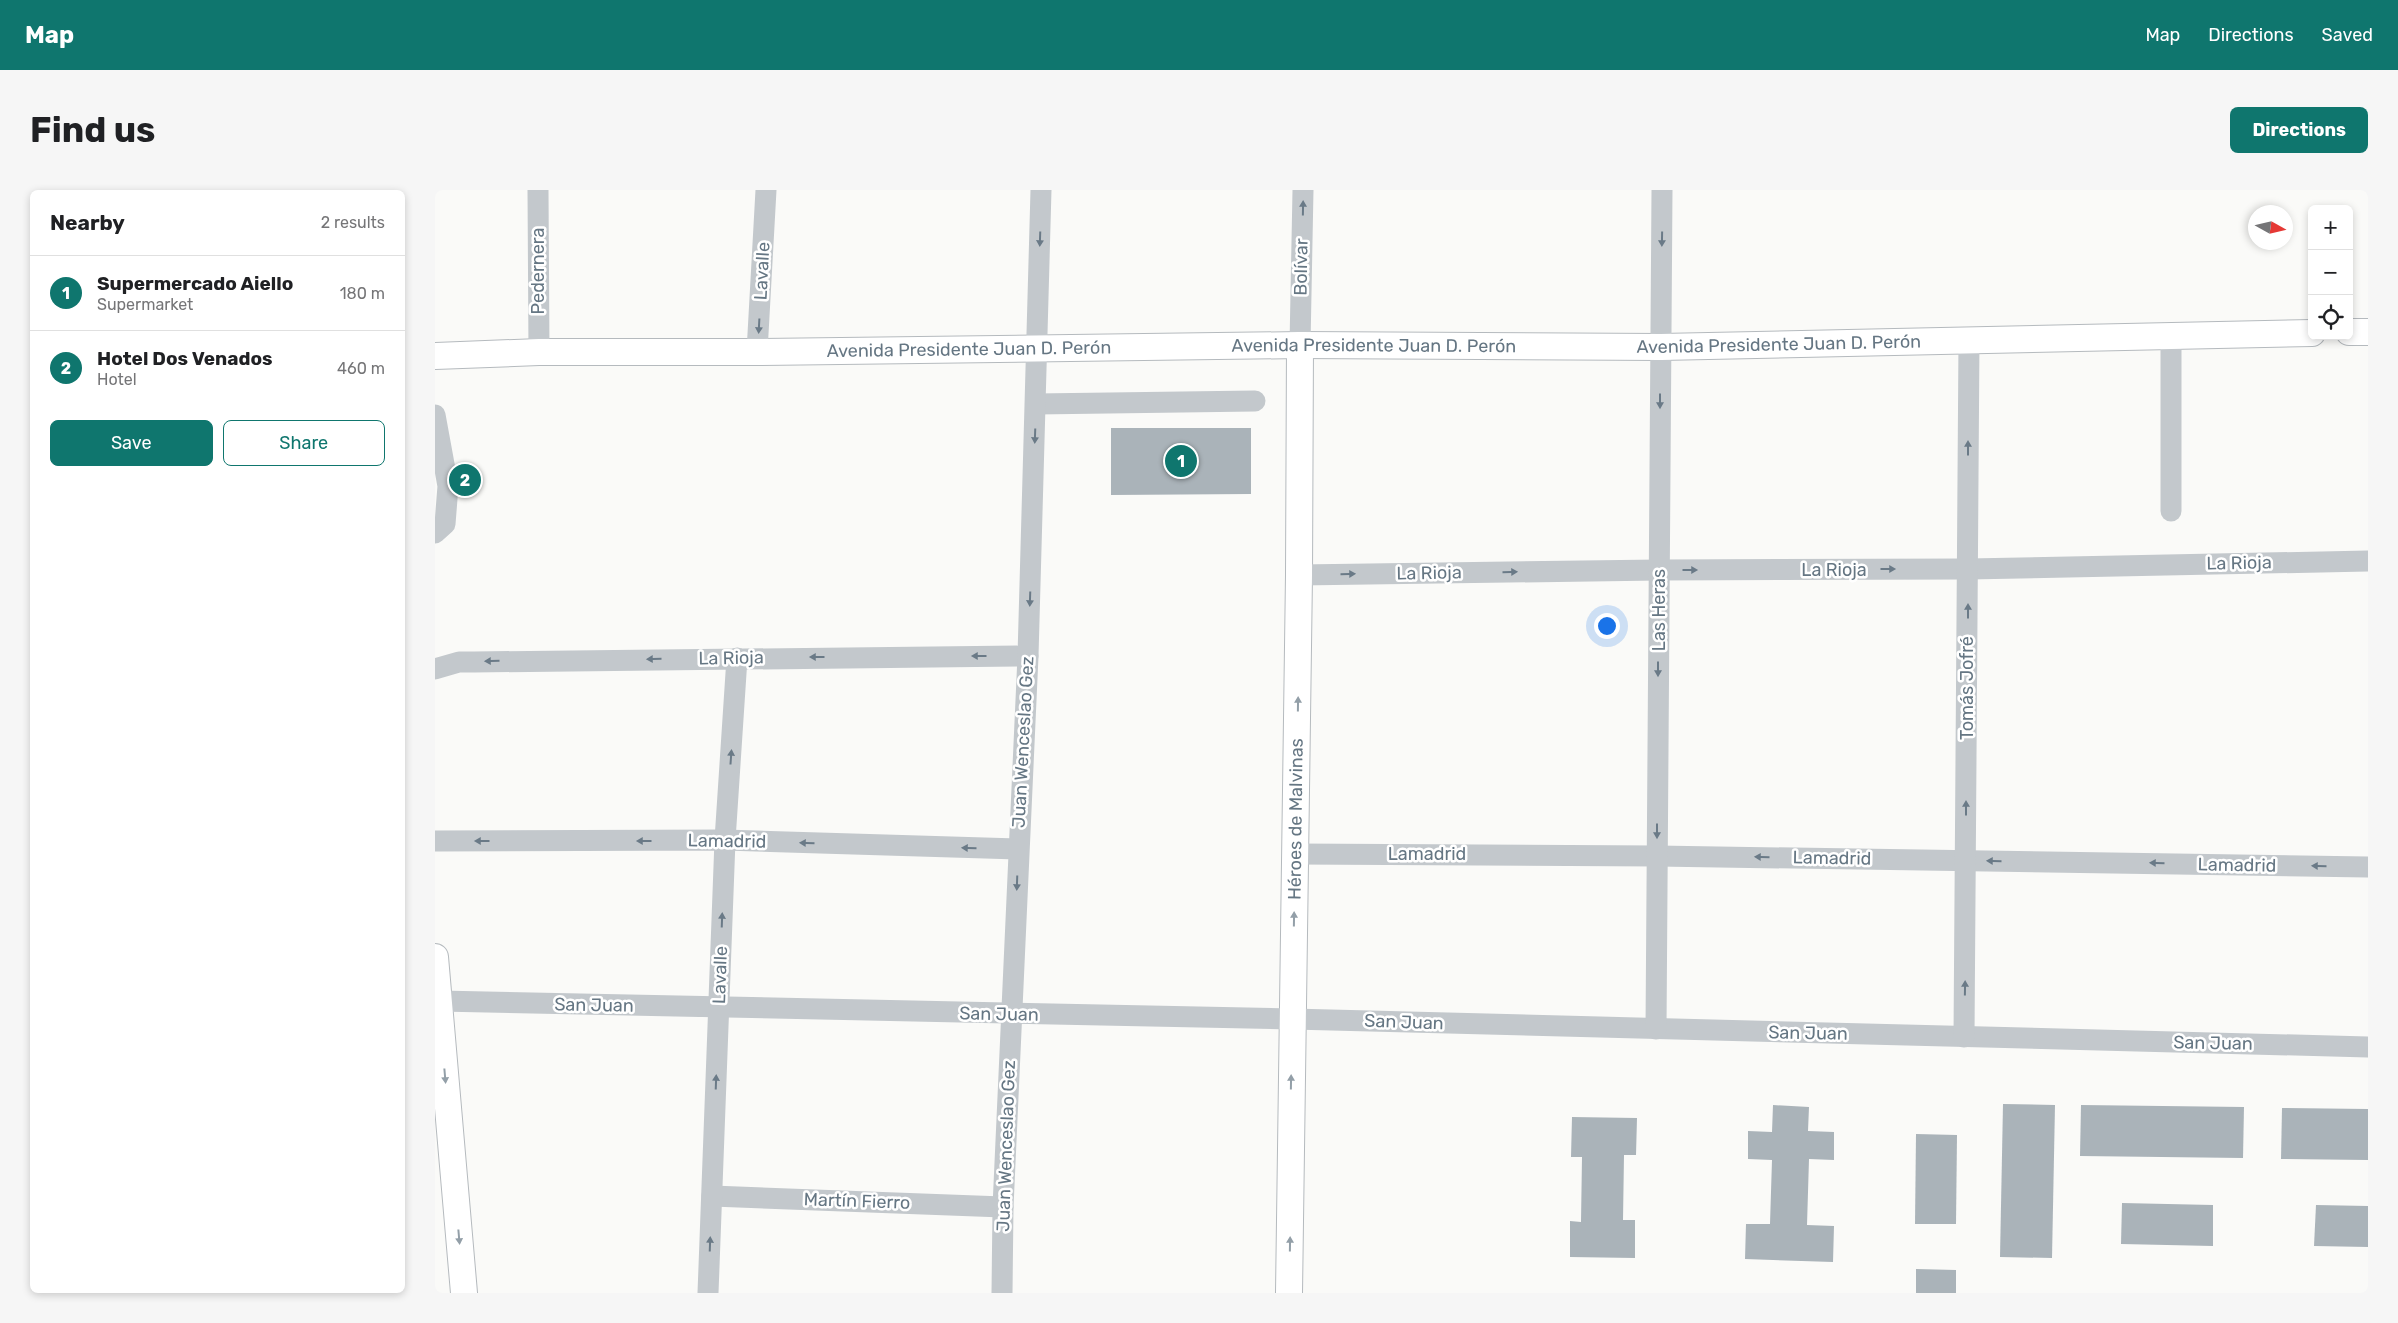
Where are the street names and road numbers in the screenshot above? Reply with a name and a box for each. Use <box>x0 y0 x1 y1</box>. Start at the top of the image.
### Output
street label: Pedernera <box>527 228 549 314</box>
street label: Bolívar <box>1290 238 1313 296</box>
street label: Lavalle <box>749 241 775 301</box>
street label: Avenida Presidente Juan D. Perón <box>1636 330 1921 358</box>
street label: Avenida Presidente Juan D. Perón <box>1231 334 1516 357</box>
street label: Avenida Presidente Juan D. Perón <box>826 336 1111 362</box>
street label: La Rioja <box>2206 551 2272 575</box>
street label: La Rioja <box>1801 559 1867 581</box>
street label: La Rioja <box>1396 561 1462 585</box>
street label: Las Heras <box>1648 569 1670 651</box>
street label: Tomás Jofré <box>1956 636 1978 740</box>
street label: La Rioja <box>698 646 764 670</box>
street label: Juan Wenceslao Gez <box>1008 656 1038 828</box>
street label: Héroes de Malvinas <box>1283 738 1308 900</box>
street label: Lamadrid <box>688 829 766 853</box>
street label: Lamadrid <box>1388 843 1466 865</box>
street label: Lamadrid <box>1793 846 1871 870</box>
street label: Lamadrid <box>2198 853 2276 877</box>
street label: Lavalle <box>708 946 732 1004</box>
street label: San Juan <box>554 993 634 1017</box>
street label: San Juan <box>959 1002 1039 1026</box>
street label: San Juan <box>1364 1010 1444 1034</box>
street label: San Juan <box>1768 1021 1848 1045</box>
street label: San Juan <box>2173 1031 2253 1055</box>
street label: Juan Wenceslao Gez <box>992 1060 1020 1232</box>
street label: Martín Fierro <box>803 1188 911 1214</box>

